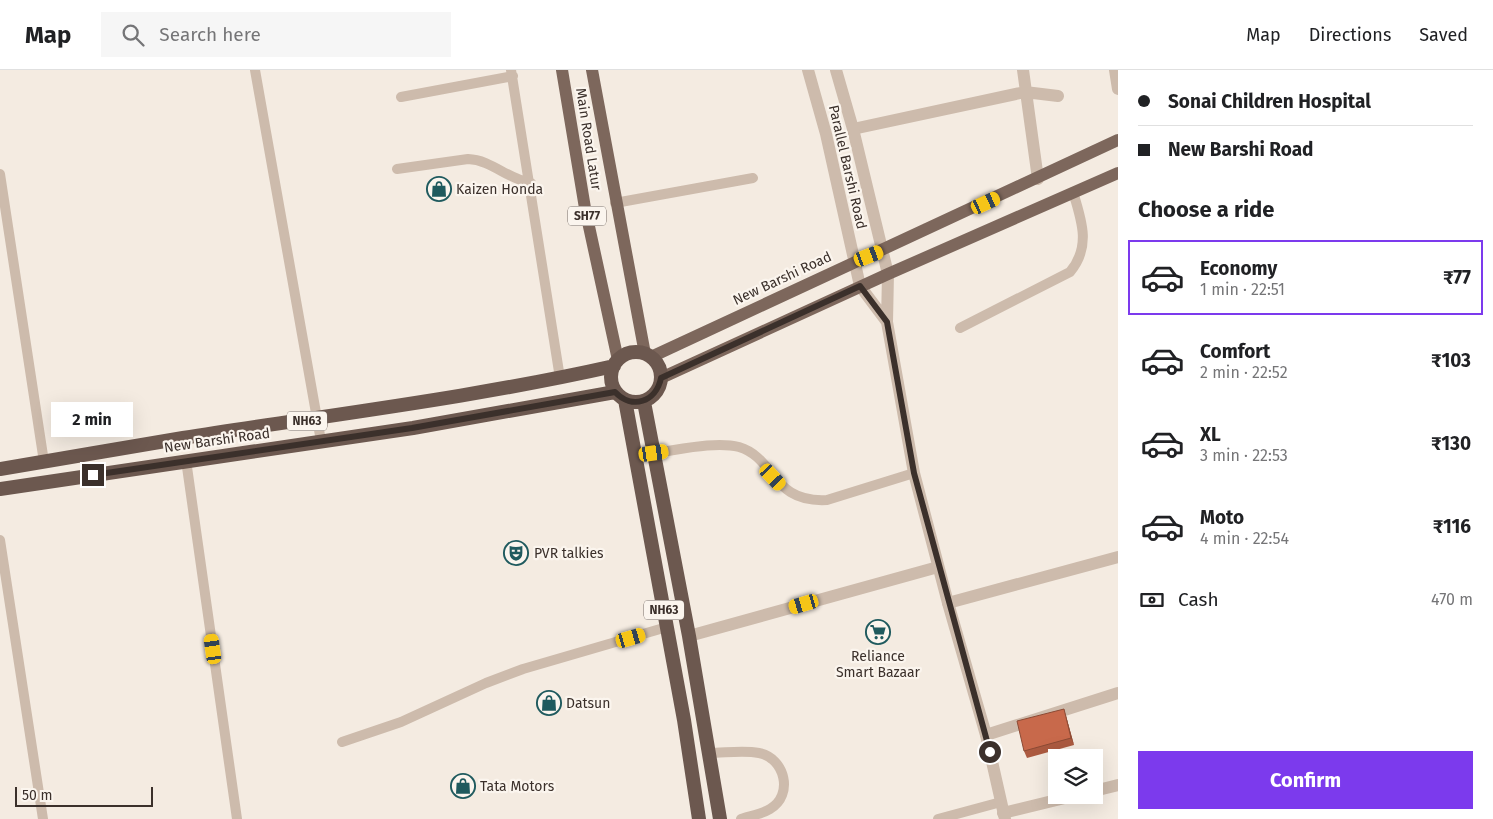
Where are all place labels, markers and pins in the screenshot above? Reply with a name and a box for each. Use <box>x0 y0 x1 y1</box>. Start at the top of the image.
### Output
shop icon: Kaizen Honda <box>426 176 452 202</box>
place label: Kaizen Honda <box>456 181 543 198</box>
theatre icon: PVR talkies <box>503 540 529 566</box>
place label: PVR talkies <box>534 545 604 562</box>
supermarket icon: Reliance Smart Bazaar <box>865 619 891 645</box>
place label: Reliance Smart Bazaar <box>836 648 921 681</box>
shop icon: Datsun <box>536 690 562 716</box>
place label: Datsun <box>566 695 610 712</box>
shop icon: Tata Motors <box>450 773 476 799</box>
place label: Tata Motors <box>480 778 555 795</box>

